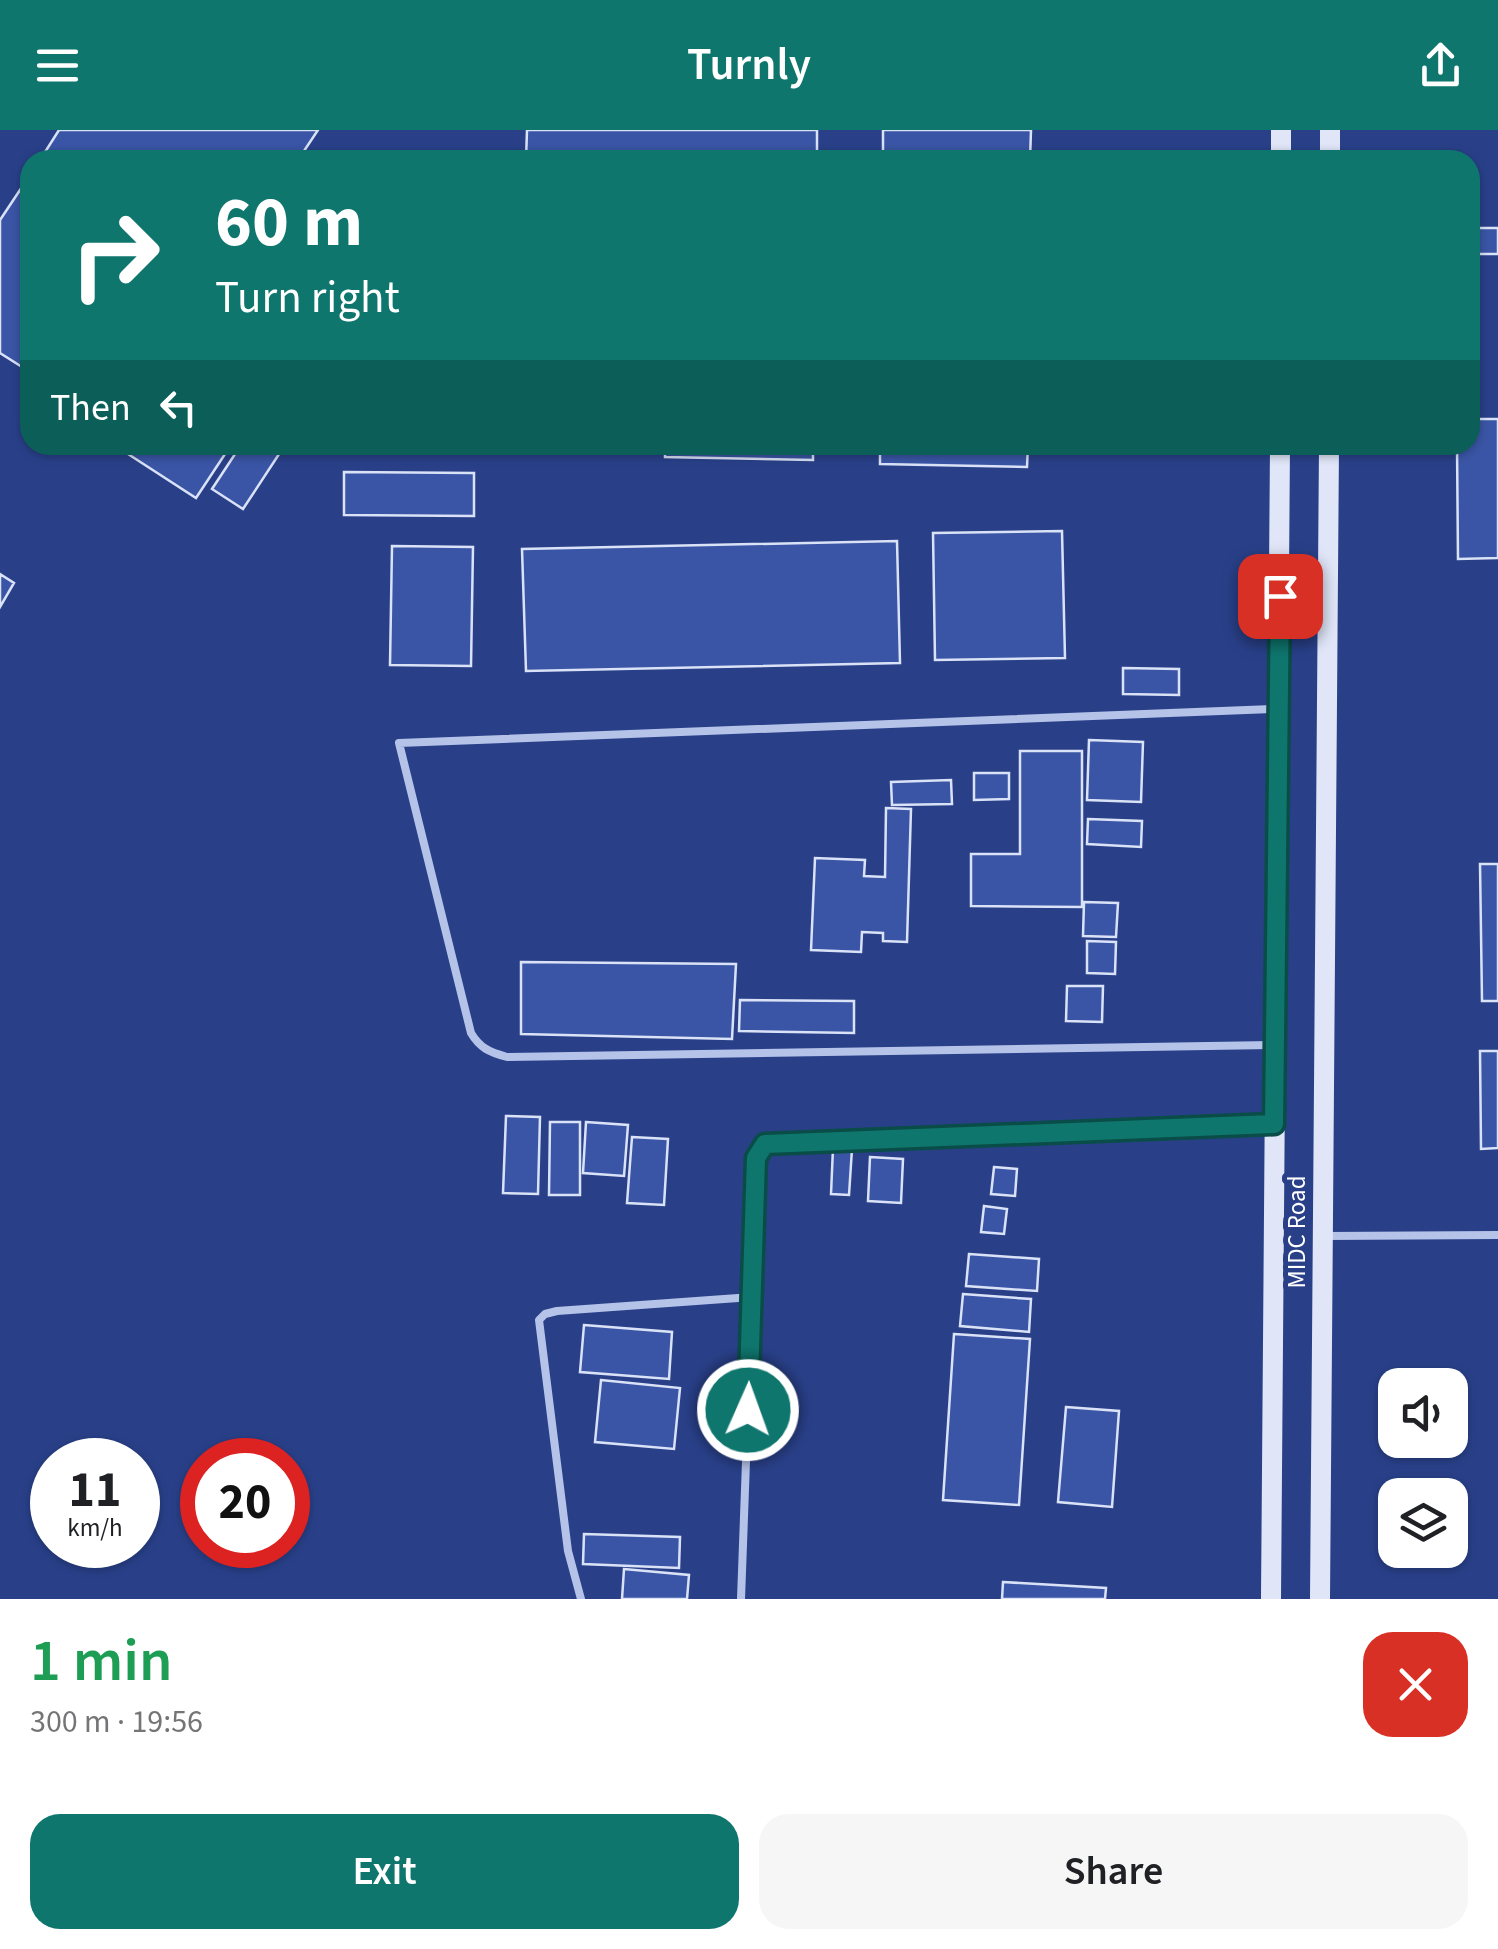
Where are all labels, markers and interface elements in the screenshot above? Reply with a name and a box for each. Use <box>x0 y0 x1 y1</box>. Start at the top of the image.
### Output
text: Turnly <box>687 33 811 97</box>
icon: menu <box>30 38 85 93</box>
icon: share <box>1413 38 1468 93</box>
text: 60 m <box>215 173 363 273</box>
icon: right <box>50 190 180 320</box>
text: Turn right <box>215 266 400 330</box>
icon: left <box>151 380 206 435</box>
text: Then <box>50 381 131 435</box>
pin <box>1238 554 1323 639</box>
icon: arrive <box>1253 569 1308 624</box>
street label: MIDC Road <box>1279 1175 1315 1289</box>
position arrow <box>696 1358 800 1462</box>
map controls <box>1378 1368 1468 1568</box>
button: sound <box>1378 1368 1468 1458</box>
speed limit sign: 20 <box>180 1438 310 1568</box>
text: 11 <box>69 1455 121 1526</box>
button: layers <box>1378 1478 1468 1568</box>
text: km/h <box>67 1510 123 1546</box>
text: 1 min <box>30 1619 173 1704</box>
button: close <box>1363 1632 1468 1737</box>
text: 300 m · 19:56 <box>30 1699 203 1745</box>
button: Exit <box>30 1814 739 1929</box>
button: Share <box>759 1814 1468 1929</box>

